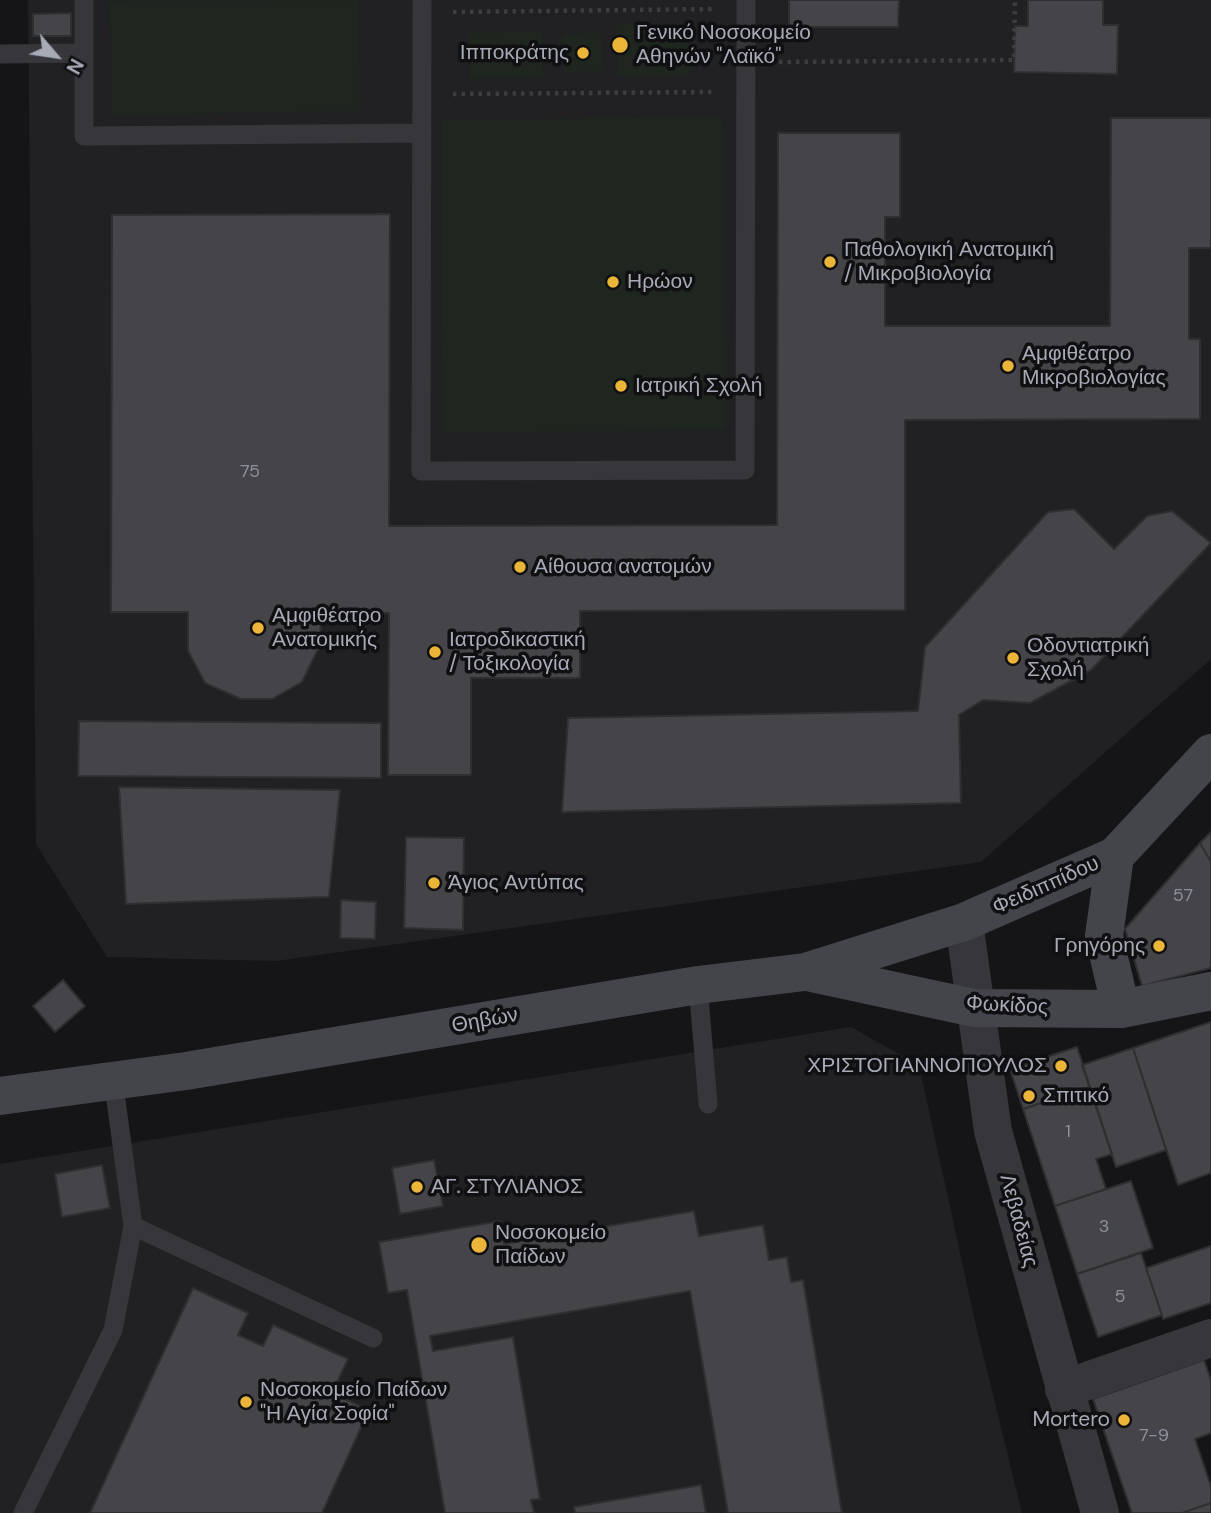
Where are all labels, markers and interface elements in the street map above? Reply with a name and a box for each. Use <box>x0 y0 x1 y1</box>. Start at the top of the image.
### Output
place label: Γενικό Νοσοκομείο Αθηνών "Λαϊκό" <box>636 20 811 70</box>
north arrow <box>21 21 91 91</box>
marker: Γενικό Νοσοκομείο Αθηνών "Λαϊκό" <box>610 35 630 55</box>
place label: Ιπποκράτης <box>460 40 569 66</box>
marker: Ιπποκράτης <box>575 45 591 61</box>
text: N <box>61 54 89 79</box>
place label: Παθολογική Ανατομική / Μικροβιολογία <box>844 237 1054 287</box>
marker: Παθολογική Ανατομική / Μικροβιολογία <box>822 254 838 270</box>
place label: Ηρώον <box>627 269 693 295</box>
marker: Ηρώον <box>605 274 621 290</box>
place label: Αμφιθέατρο Μικροβιολογίας <box>1022 341 1166 391</box>
marker: Αμφιθέατρο Μικροβιολογίας <box>1000 358 1016 374</box>
place label: Ιατρική Σχολή <box>635 373 763 399</box>
marker: Ιατρική Σχολή <box>613 378 629 394</box>
house number: 75 <box>240 461 260 483</box>
place label: Αίθουσα ανατομών <box>534 554 712 580</box>
marker: Αίθουσα ανατομών <box>512 559 528 575</box>
place label: Αμφιθέατρο Ανατομικής <box>272 603 381 653</box>
marker: Αμφιθέατρο Ανατομικής <box>250 620 266 636</box>
place label: Ιατροδικαστική / Τοξικολογία <box>449 627 586 677</box>
place label: Οδοντιατρική Σχολή <box>1027 633 1149 683</box>
marker: Ιατροδικαστική / Τοξικολογία <box>427 644 443 660</box>
marker: Οδοντιατρική Σχολή <box>1005 650 1021 666</box>
street label: Φειδιππίδου <box>989 851 1103 921</box>
place label: Άγιος Αντύπας <box>448 870 584 896</box>
marker: Άγιος Αντύπας <box>426 875 442 891</box>
house number: 57 <box>1173 885 1193 907</box>
place label: Γρηγόρης <box>1054 933 1145 959</box>
marker: Γρηγόρης <box>1151 938 1167 954</box>
street label: Φωκίδος <box>965 991 1049 1021</box>
street label: Θηβών <box>450 1003 520 1039</box>
place label: ΧΡΙΣΤΟΓΙΑΝΝΟΠΟΥΛΟΣ <box>807 1053 1047 1079</box>
marker: ΧΡΙΣΤΟΓΙΑΝΝΟΠΟΥΛΟΣ <box>1053 1058 1069 1074</box>
place label: Σπιτικό <box>1043 1083 1109 1109</box>
marker: Σπιτικό <box>1021 1088 1037 1104</box>
house number: 1 <box>1065 1121 1071 1143</box>
street label: Λεβαδείας <box>993 1172 1043 1270</box>
place label: ΑΓ. ΣΤΥΛΙΑΝΟΣ <box>431 1174 583 1200</box>
marker: ΑΓ. ΣΤΥΛΙΑΝΟΣ <box>409 1179 425 1195</box>
house number: 3 <box>1099 1216 1109 1238</box>
place label: Νοσοκομείο Παίδων <box>495 1220 606 1270</box>
marker: Νοσοκομείο Παίδων <box>469 1235 489 1255</box>
house number: 5 <box>1115 1286 1125 1308</box>
place label: Νοσοκομείο Παίδων "Η Αγία Σοφία" <box>260 1377 447 1427</box>
marker: Νοσοκομείο Παίδων "Η Αγία Σοφία" <box>238 1394 254 1410</box>
place label: Mortero <box>1032 1407 1110 1433</box>
marker: Mortero <box>1116 1412 1132 1428</box>
house number: 7-9 <box>1139 1425 1169 1447</box>

